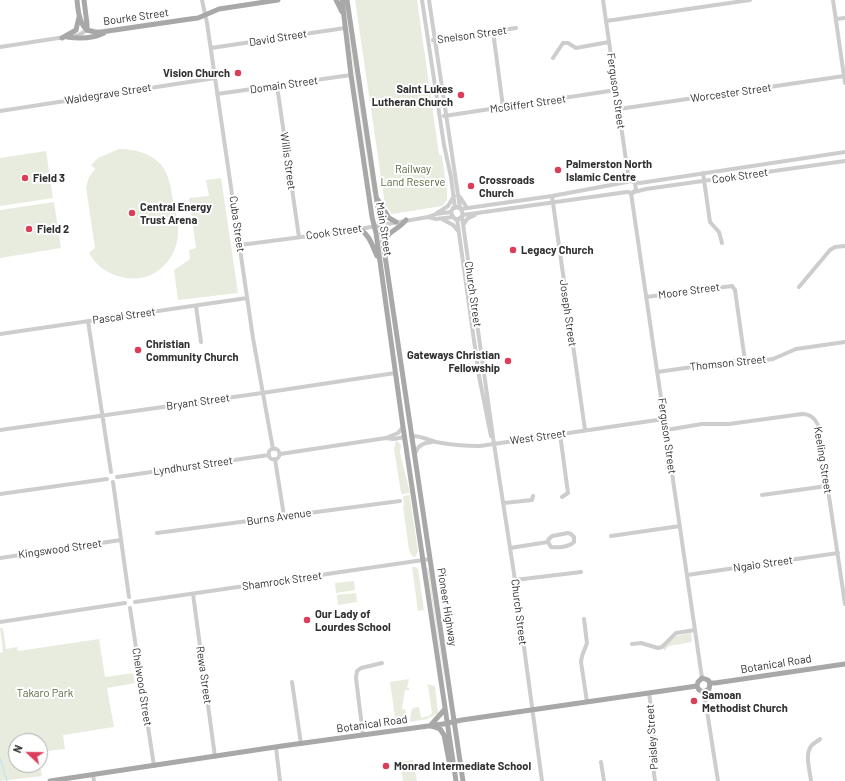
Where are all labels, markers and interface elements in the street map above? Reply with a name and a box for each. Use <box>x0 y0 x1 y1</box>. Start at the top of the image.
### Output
street label: Bourke Street <box>102 6 170 28</box>
street label: Snelson Street <box>436 24 508 46</box>
street label: David Street <box>248 27 308 49</box>
street label: Ferguson Street <box>604 52 628 130</box>
place label: Vision Church <box>163 66 230 80</box>
marker: Vision Church <box>233 68 243 78</box>
street label: Domain Street <box>249 74 319 96</box>
street label: Waldegrave Street <box>64 81 152 107</box>
street label: Worcester Street <box>690 81 772 105</box>
place label: Saint Lukes Lutheran Church <box>372 82 453 108</box>
marker: Saint Lukes Lutheran Church <box>456 90 466 100</box>
street label: McGiffert Street <box>489 92 567 116</box>
street label: Willis Street <box>277 131 299 191</box>
place label: Palmerston North Islamic Centre <box>566 157 652 183</box>
park label: Railway Land Reserve <box>381 162 445 188</box>
marker: Palmerston North Islamic Centre <box>553 165 563 175</box>
street label: Cook Street <box>711 166 769 186</box>
place label: Field 3 <box>33 171 65 185</box>
marker: Field 3 <box>20 173 30 183</box>
place label: Crossroads Church <box>479 173 535 199</box>
marker: Crossroads Church <box>466 181 476 191</box>
street label: Cuba Street <box>227 195 247 253</box>
place label: Central Energy Trust Arena <box>140 200 212 226</box>
street label: Main Street <box>373 201 395 257</box>
marker: Central Energy Trust Arena <box>127 208 137 218</box>
place label: Field 2 <box>37 222 69 236</box>
street label: Cook Street <box>305 222 363 242</box>
marker: Field 2 <box>24 224 34 234</box>
place label: Legacy Church <box>521 243 593 257</box>
marker: Legacy Church <box>508 245 518 255</box>
street label: Church Street <box>462 260 484 328</box>
street label: Joseph Street <box>557 279 579 347</box>
street label: Moore Street <box>657 280 721 302</box>
street label: Pascal Street <box>92 305 156 327</box>
place label: Christian Community Church <box>146 337 239 363</box>
marker: Christian Community Church <box>133 345 143 355</box>
place label: Gateways Christian Fellowship <box>407 348 500 374</box>
street label: Thomson Street <box>689 352 767 374</box>
marker: Gateways Christian Fellowship <box>503 356 513 366</box>
street label: Bryant Street <box>165 391 231 413</box>
street label: Ferguson Street <box>655 397 679 475</box>
street label: Keeling Street <box>811 426 835 494</box>
street label: West Street <box>509 427 567 447</box>
street label: Lyndhurst Street <box>152 454 234 478</box>
street label: Burns Avenue <box>246 506 312 528</box>
street label: Kingswood Street <box>17 537 103 561</box>
street label: Ngaio Street <box>732 553 794 575</box>
street label: Pioneer Highway <box>434 567 460 647</box>
street label: Shamrock Street <box>241 569 323 593</box>
street label: Church Street <box>508 578 530 646</box>
place label: Our Lady of Lourdes School <box>315 607 391 633</box>
marker: Our Lady of Lourdes School <box>302 615 312 625</box>
street label: Rewa Street <box>193 645 215 705</box>
street label: Chelwood Street <box>129 647 155 727</box>
street label: Botanical Road <box>740 652 812 676</box>
park label: Takaro Park <box>17 686 73 700</box>
place label: Samoan Methodist Church <box>702 688 788 714</box>
marker: Samoan Methodist Church <box>689 696 699 706</box>
street label: Paisley Street <box>643 704 661 770</box>
street label: Botanical Road <box>336 712 408 736</box>
north arrow <box>8 733 48 773</box>
text: N <box>10 743 25 755</box>
place label: Monrad Intermediate School <box>394 759 531 773</box>
marker: Monrad Intermediate School <box>381 761 391 771</box>

